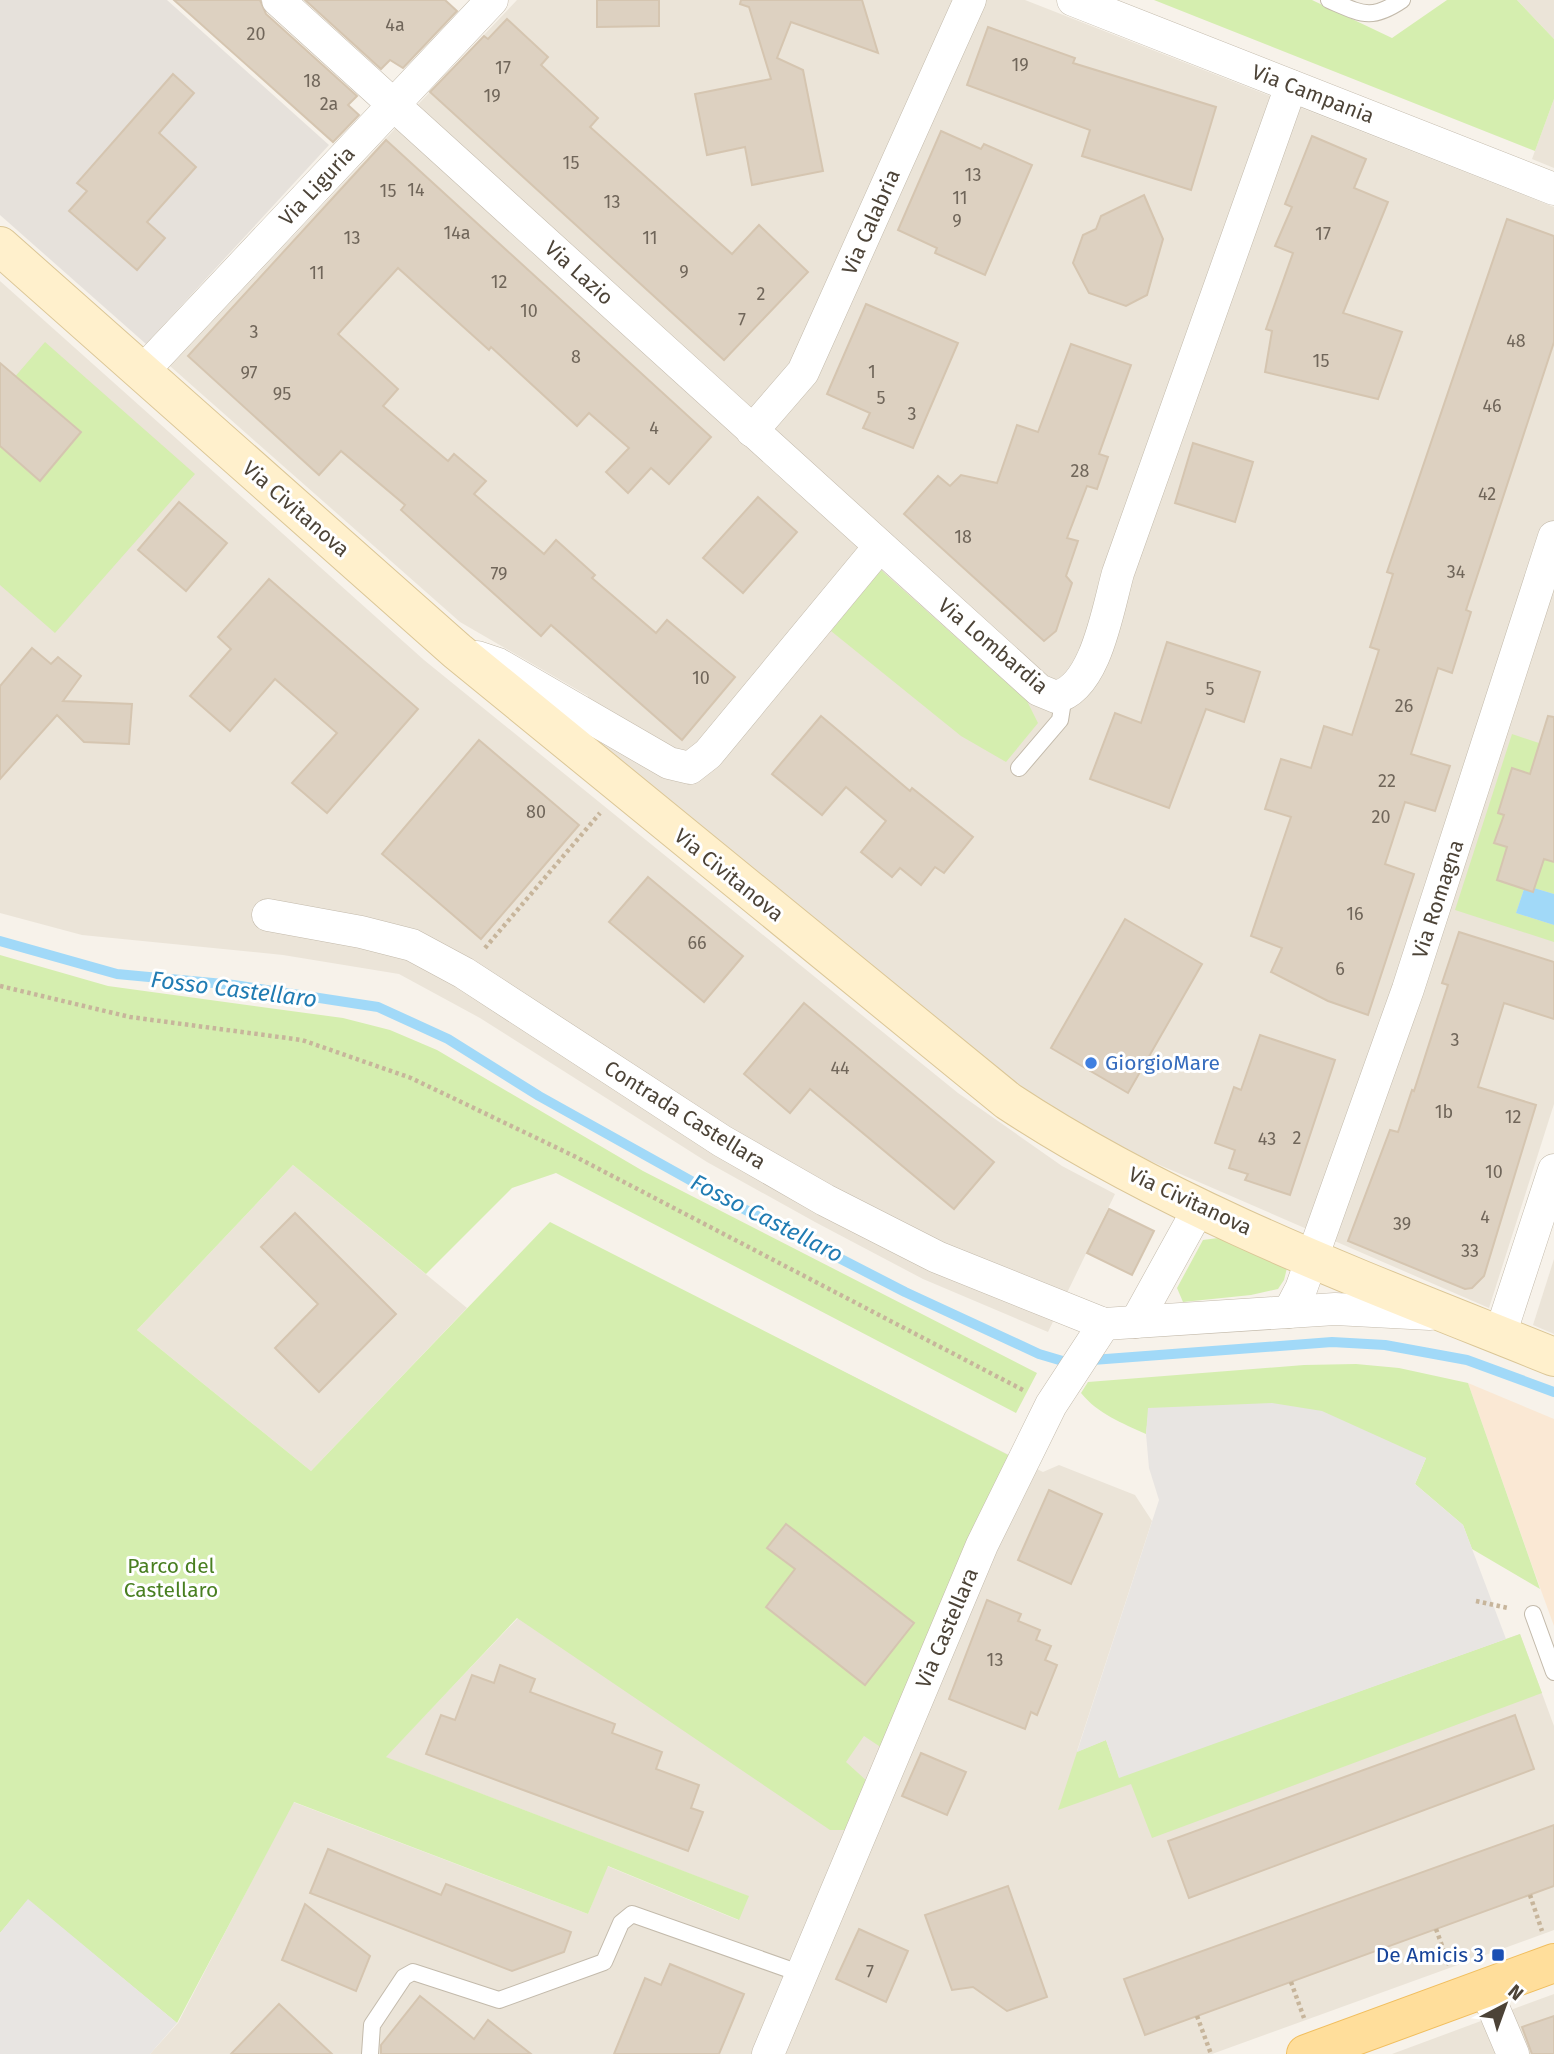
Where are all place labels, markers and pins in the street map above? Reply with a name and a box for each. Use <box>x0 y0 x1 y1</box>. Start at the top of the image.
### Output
place label: GiorgioMare <box>1105 1050 1220 1076</box>
marker: GiorgioMare <box>1083 1055 1099 1071</box>
place label: De Amicis 3 <box>1376 1942 1484 1968</box>
marker: De Amicis 3 <box>1490 1947 1506 1963</box>

